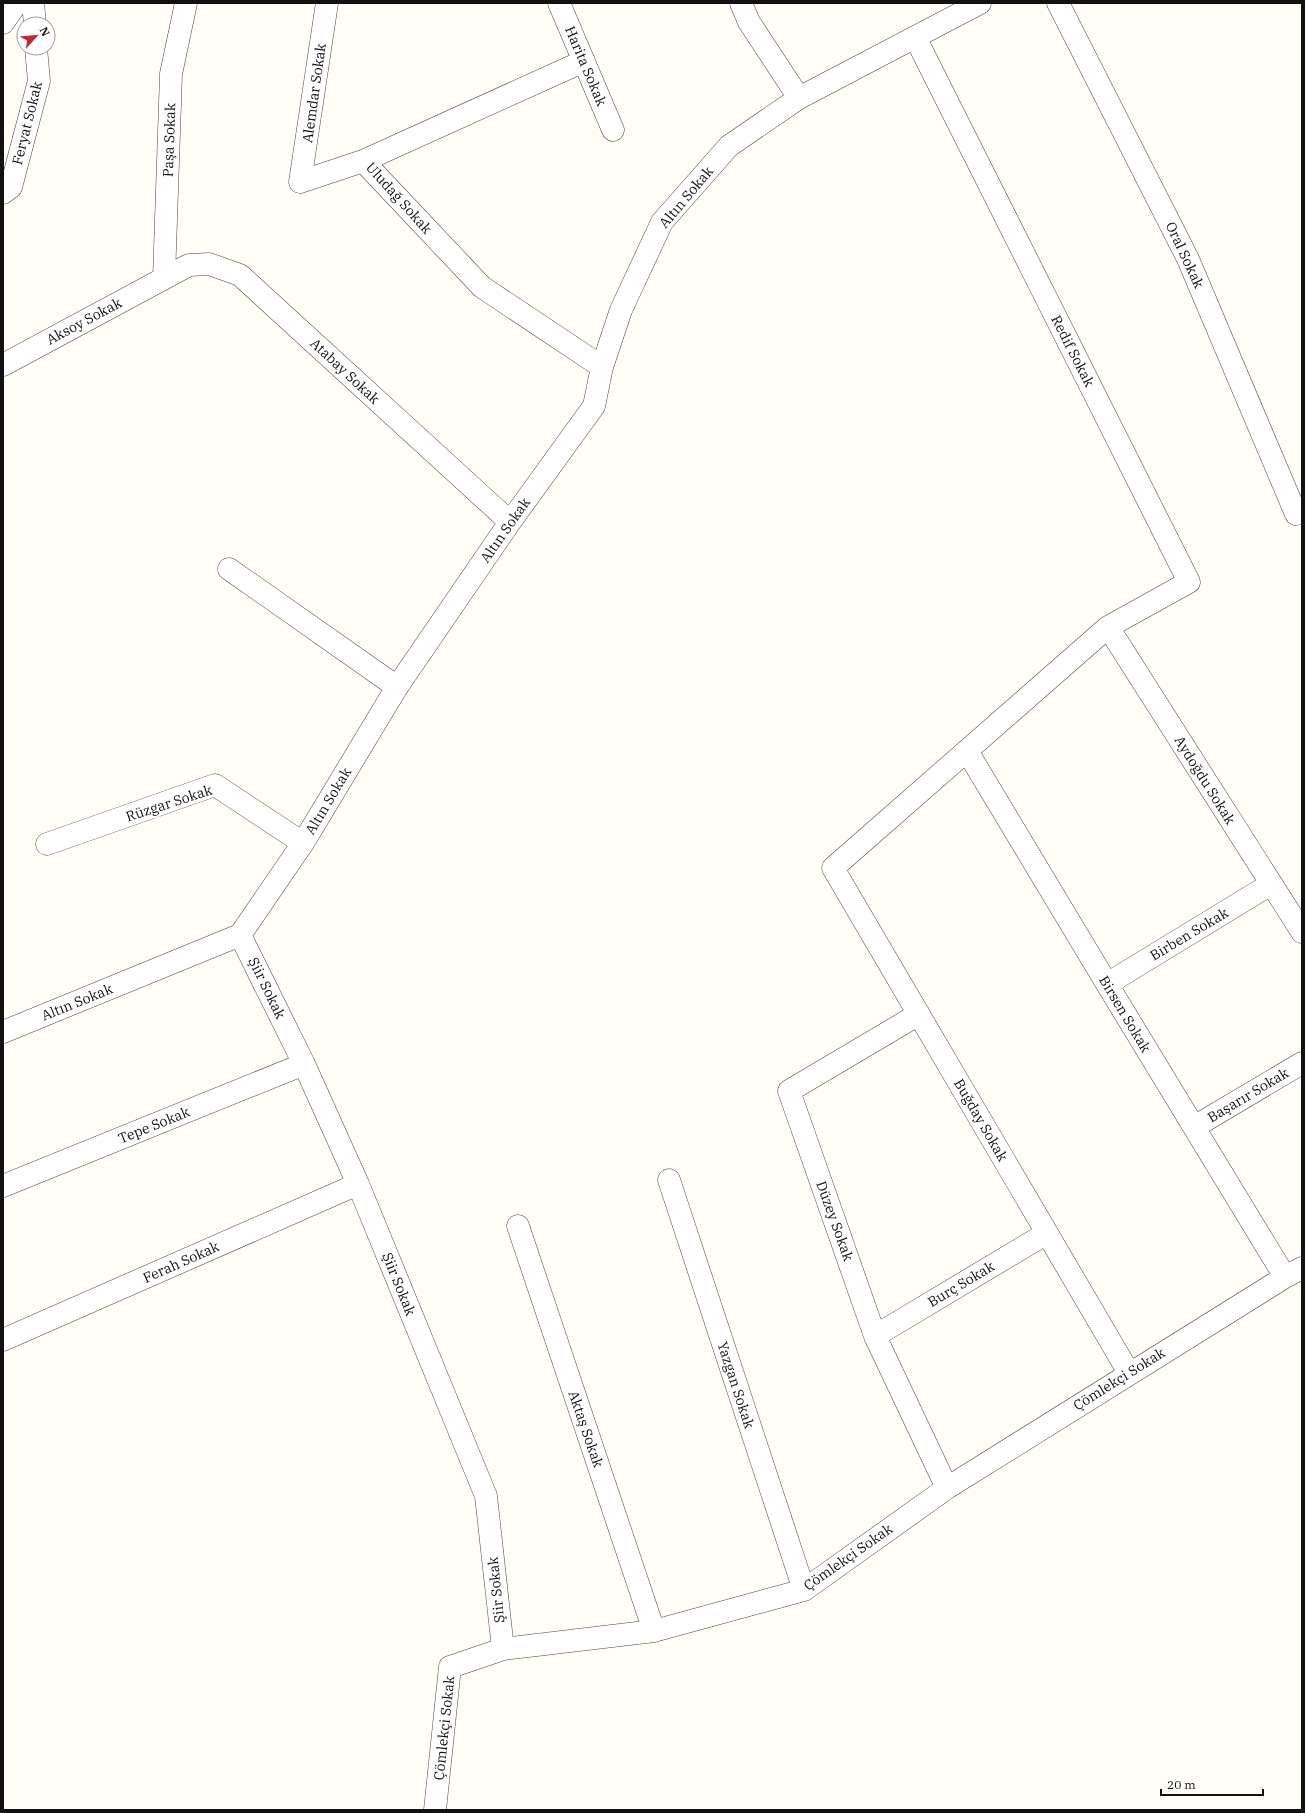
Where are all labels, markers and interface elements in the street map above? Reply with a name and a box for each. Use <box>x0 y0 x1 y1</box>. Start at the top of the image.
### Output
north arrow <box>16 16 56 56</box>
street label: Harita Sokak <box>561 23 611 110</box>
text: N <box>37 24 53 39</box>
street label: Alemdar Sokak <box>298 41 330 144</box>
street label: Feryat Sokak <box>8 79 46 167</box>
street label: Paşa Sokak <box>159 102 179 177</box>
street label: Uludağ Sokak <box>362 158 436 238</box>
street label: Altın Sokak <box>655 162 718 232</box>
street label: Oral Sokak <box>1162 219 1209 292</box>
street label: Aksoy Sokak <box>43 293 126 348</box>
street label: Redif Sokak <box>1047 312 1099 391</box>
street label: Atabay Sokak <box>306 334 384 408</box>
street label: Altın Sokak <box>476 493 534 566</box>
street label: Aydoğdu Sokak <box>1171 732 1240 828</box>
street label: Altın Sokak <box>301 763 356 838</box>
street label: Rüzgar Sokak <box>123 780 215 825</box>
street label: Birben Sokak <box>1147 903 1232 964</box>
street label: Şiir Sokak <box>244 954 290 1023</box>
street label: Birsen Sokak <box>1095 972 1155 1056</box>
street label: Altın Sokak <box>39 979 116 1024</box>
street label: Başarır Sokak <box>1204 1063 1293 1126</box>
street label: Buğday Sokak <box>950 1076 1012 1165</box>
street label: Tepe Sokak <box>116 1102 193 1148</box>
street label: Düzey Sokak <box>812 1179 858 1264</box>
street label: Ferah Sokak <box>140 1237 223 1287</box>
street label: Şiir Sokak <box>378 1250 420 1319</box>
street label: Burç Sokak <box>924 1257 998 1311</box>
street label: Yazgan Sokak <box>714 1339 759 1431</box>
street label: Çömlekçi Sokak <box>1070 1343 1169 1414</box>
street label: Aktaş Sokak <box>564 1388 608 1471</box>
street label: Çömlekçi Sokak <box>800 1519 897 1594</box>
street label: Şiir Sokak <box>483 1555 508 1624</box>
street label: Çömlekçi Sokak <box>430 1674 459 1781</box>
scale bar <box>1161 1771 1263 1797</box>
text: 20 m <box>1167 1777 1196 1792</box>

